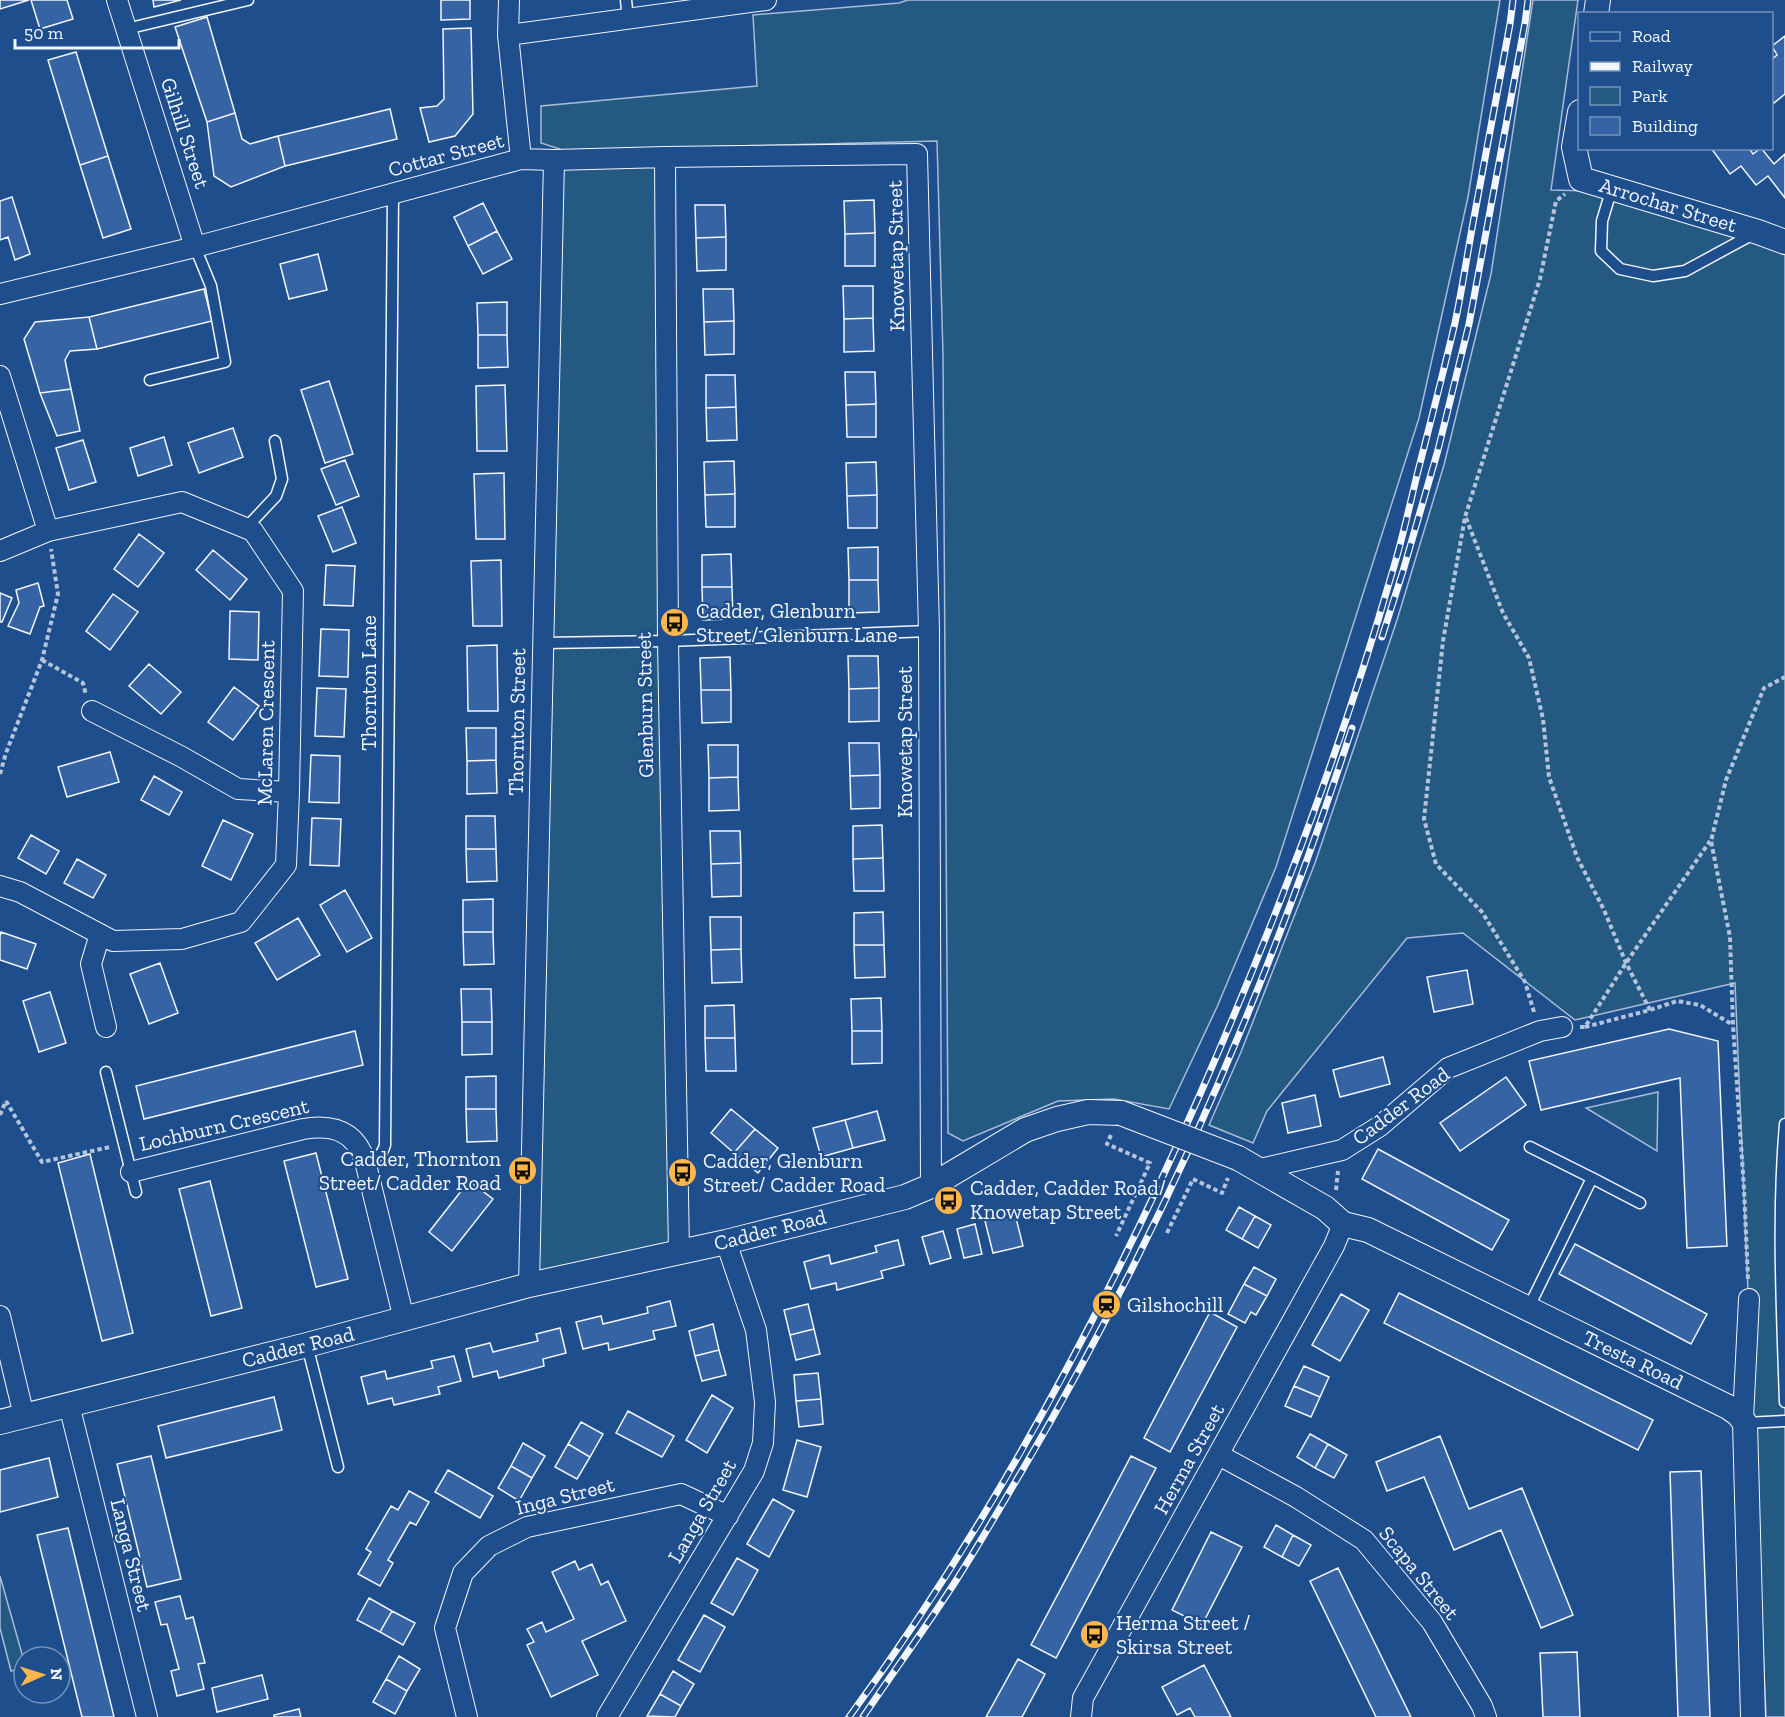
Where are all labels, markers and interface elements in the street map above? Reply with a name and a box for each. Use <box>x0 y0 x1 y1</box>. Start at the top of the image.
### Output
scale bar <box>15 12 178 50</box>
legend <box>1578 12 1773 150</box>
text: 50 m <box>24 22 64 44</box>
text: Road <box>1632 25 1671 47</box>
text: Railway <box>1632 55 1694 77</box>
street label: Gilhill Street <box>156 74 215 192</box>
text: Park <box>1632 85 1668 107</box>
text: Building <box>1632 115 1698 137</box>
street label: Cottar Street <box>385 127 507 182</box>
street label: Arrochar Street <box>1596 172 1740 237</box>
street label: Knowetap Street <box>882 180 909 332</box>
place label: Cadder, Glenburn Street/ Glenburn Lane <box>696 598 897 647</box>
bus stop icon: Cadder, Glenburn Street/ Glenburn Lane <box>659 607 691 639</box>
street label: Thornton Lane <box>356 615 381 751</box>
street label: Glenburn Street <box>631 632 658 778</box>
street label: McLaren Crescent <box>252 640 279 806</box>
street label: Thornton Street <box>503 648 530 796</box>
street label: Knowetap Street <box>892 666 917 818</box>
street label: Cadder Road <box>1347 1061 1455 1150</box>
street label: Lochburn Crescent <box>137 1093 311 1156</box>
place label: Cadder, Thornton Street/ Cadder Road <box>319 1146 501 1195</box>
place label: Cadder, Glenburn Street/ Cadder Road <box>703 1148 886 1197</box>
bus stop icon: Cadder, Thornton Street/ Cadder Road <box>506 1155 538 1187</box>
bus stop icon: Cadder, Glenburn Street/ Cadder Road <box>666 1157 698 1189</box>
place label: Cadder, Cadder Road/ Knowetap Street <box>970 1175 1166 1224</box>
bus stop icon: Cadder, Cadder Road/ Knowetap Street <box>933 1184 965 1216</box>
street label: Cadder Road <box>711 1203 829 1256</box>
station icon: Gilshochill <box>1090 1289 1122 1321</box>
place label: Gilshochill <box>1127 1292 1224 1317</box>
street label: Cadder Road <box>239 1320 357 1373</box>
street label: Tresta Road <box>1579 1325 1688 1395</box>
street label: Herma Street <box>1148 1399 1229 1518</box>
street label: Langa Street <box>662 1454 741 1567</box>
street label: Inga Street <box>513 1471 617 1520</box>
street label: Langa Street <box>105 1496 158 1614</box>
street label: Scapa Street <box>1374 1521 1465 1625</box>
place label: Herma Street / Skirsa Street <box>1116 1610 1250 1659</box>
bus stop icon: Herma Street / Skirsa Street <box>1079 1619 1111 1651</box>
north arrow <box>12 1645 72 1705</box>
text: N <box>47 1668 66 1681</box>

